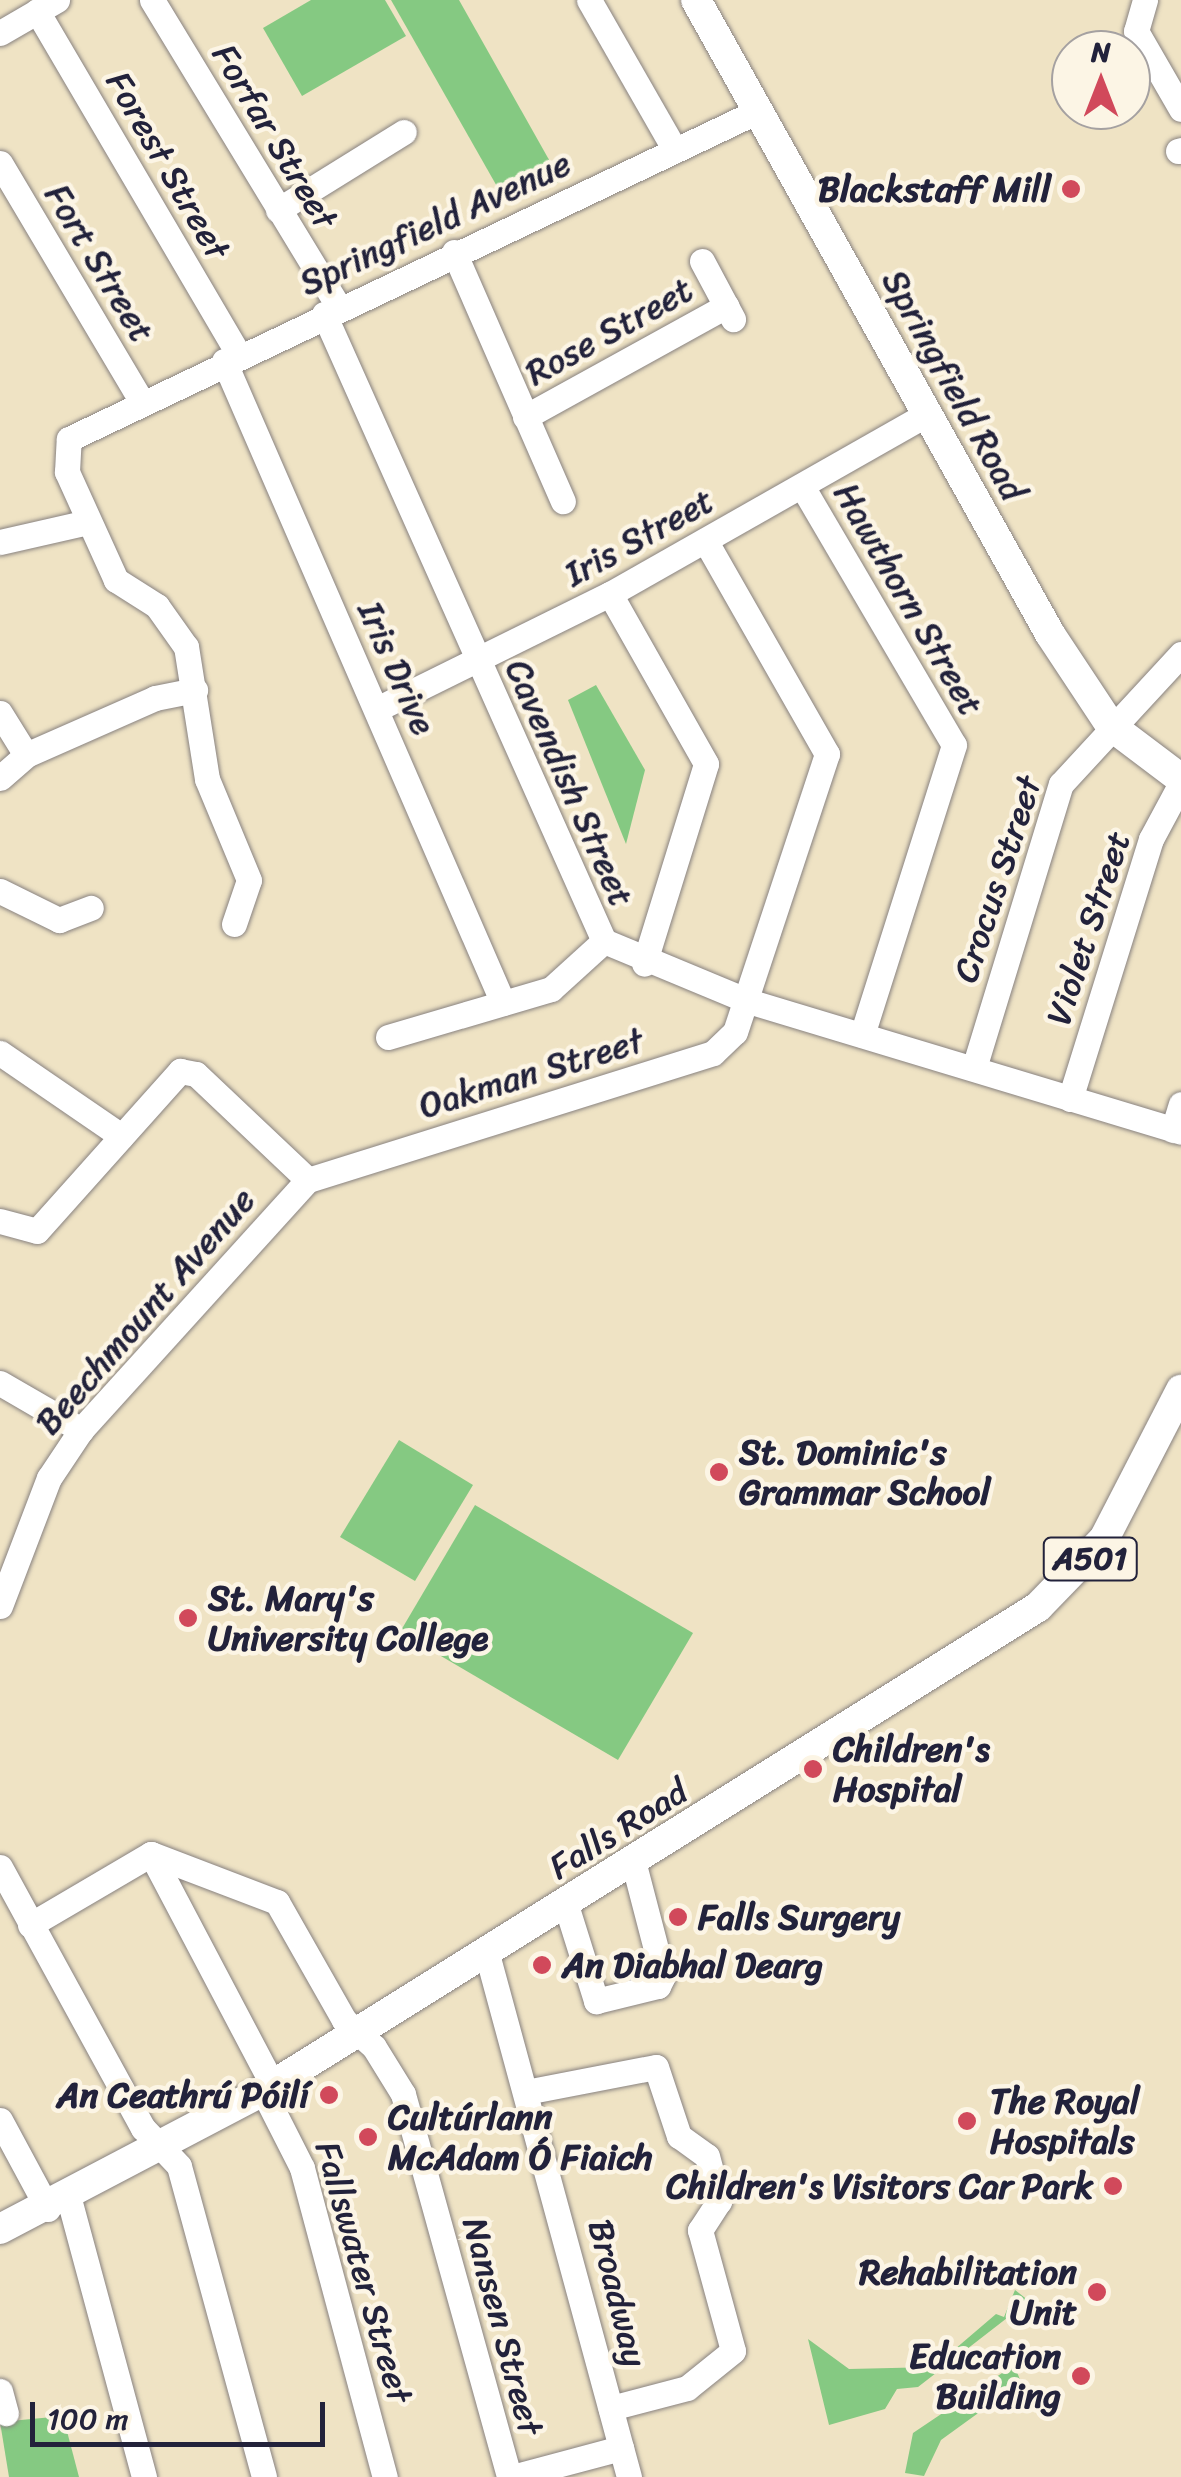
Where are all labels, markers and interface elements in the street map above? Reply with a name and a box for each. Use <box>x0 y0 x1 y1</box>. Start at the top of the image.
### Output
text: N <box>1091 27 1111 76</box>
north arrow <box>1051 30 1151 130</box>
street label: Forfar Street <box>203 36 347 236</box>
street label: Forest Street <box>97 63 239 267</box>
street label: Springfield Avenue <box>293 142 577 304</box>
place label: Blackstaff Mill <box>818 168 1051 210</box>
street label: Fort Street <box>36 176 164 350</box>
marker: Blackstaff Mill <box>1060 178 1082 200</box>
street label: Springfield Road <box>873 262 1035 508</box>
street label: Rose Street <box>518 268 700 394</box>
street label: Hawthorn Street <box>825 475 993 723</box>
street label: Iris Street <box>557 479 721 595</box>
street label: Iris Drive <box>349 594 445 742</box>
street label: Cavendish Street <box>497 653 643 913</box>
street label: Crocus Street <box>944 770 1050 988</box>
street label: Violet Street <box>1037 826 1139 1030</box>
street label: Oakman Street <box>413 1019 649 1127</box>
street label: Beechmount Avenue <box>27 1180 263 1442</box>
place label: St. Dominic's Grammar School <box>739 1431 991 1513</box>
marker: St. Dominic's Grammar School <box>708 1461 730 1483</box>
road number: A501 <box>1042 1532 1138 1586</box>
place label: St. Mary's University College <box>208 1577 488 1659</box>
marker: St. Mary's University College <box>177 1607 199 1629</box>
place label: Children's Hospital <box>833 1728 990 1810</box>
marker: Children's Hospital <box>802 1758 824 1780</box>
street label: Falls Road <box>541 1770 695 1888</box>
place label: Falls Surgery <box>698 1896 901 1938</box>
marker: Falls Surgery <box>667 1906 689 1928</box>
place label: An Diabhal Dearg <box>562 1944 824 1986</box>
marker: An Diabhal Dearg <box>531 1954 553 1976</box>
place label: An Ceathrú Póilí <box>57 2074 309 2116</box>
place label: The Royal Hospitals <box>990 2080 1140 2162</box>
marker: An Ceathrú Póilí <box>318 2084 340 2106</box>
place label: Cultúrlann McAdam Ó Fiaich <box>388 2096 653 2178</box>
marker: The Royal Hospitals <box>954 2108 980 2134</box>
marker: Cultúrlann McAdam Ó Fiaich <box>357 2126 379 2148</box>
street label: Fallswater Street <box>307 2136 421 2408</box>
place label: Children's Visitors Car Park <box>664 2165 1093 2207</box>
marker: Children's Visitors Car Park <box>1102 2175 1124 2197</box>
street label: Nansen Street <box>454 2212 552 2440</box>
street label: Broadway <box>579 2215 657 2371</box>
place label: Rehabilitation Unit <box>859 2251 1077 2333</box>
marker: Rehabilitation Unit <box>1086 2281 1108 2303</box>
place label: Education Building <box>909 2335 1061 2417</box>
marker: Education Building <box>1070 2365 1092 2387</box>
scale bar <box>35 2382 330 2444</box>
text: 100 m <box>47 2392 129 2446</box>

